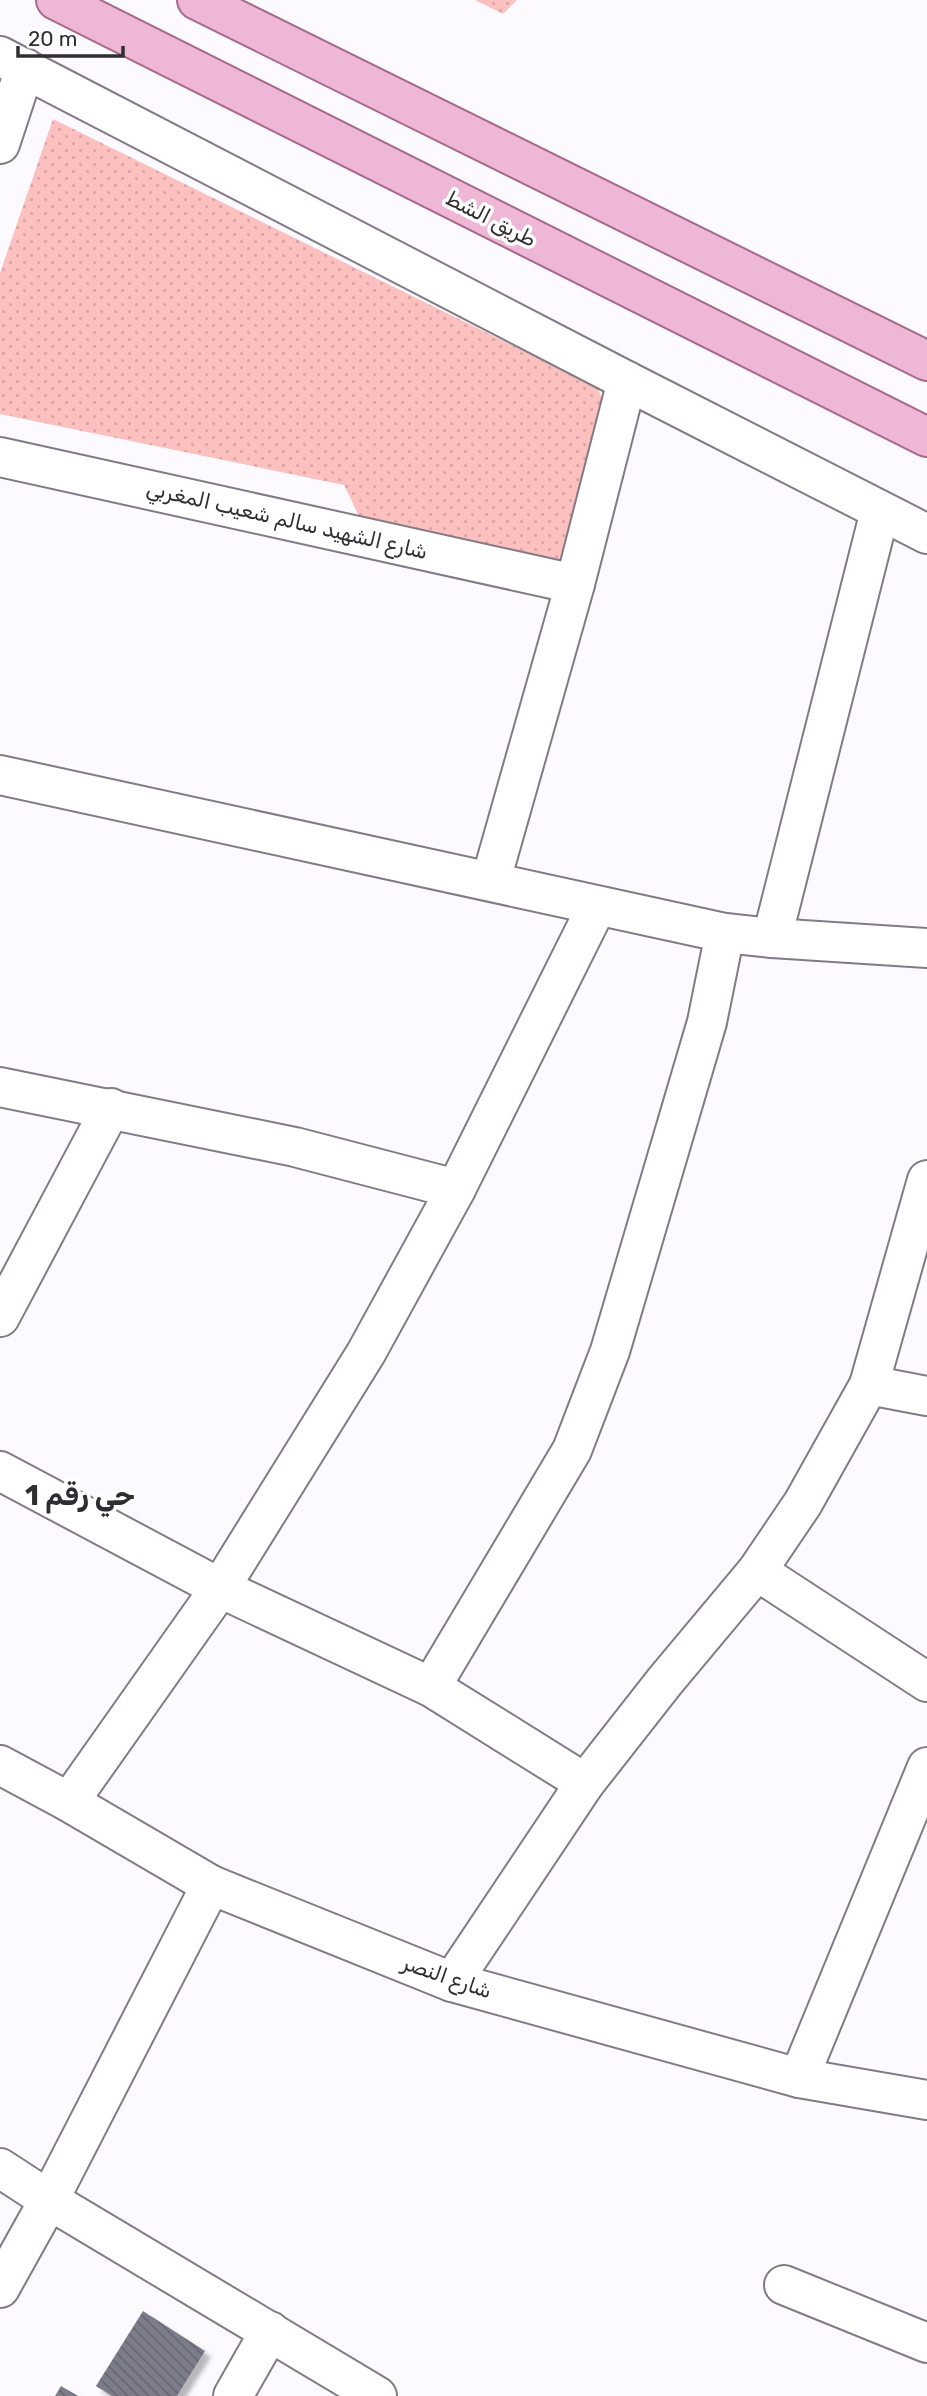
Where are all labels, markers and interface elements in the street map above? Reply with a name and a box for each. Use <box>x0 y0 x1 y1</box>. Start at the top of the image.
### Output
scale bar <box>18 14 122 58</box>
text: 20 m <box>28 26 77 51</box>
street label: طريق الشط <box>442 185 540 252</box>
street label: شارع الشهيد سالم شعيب المغربي <box>143 475 430 568</box>
district label: حي رقم 1 <box>25 1479 135 1517</box>
street label: شارع النصر <box>397 1949 495 2005</box>

